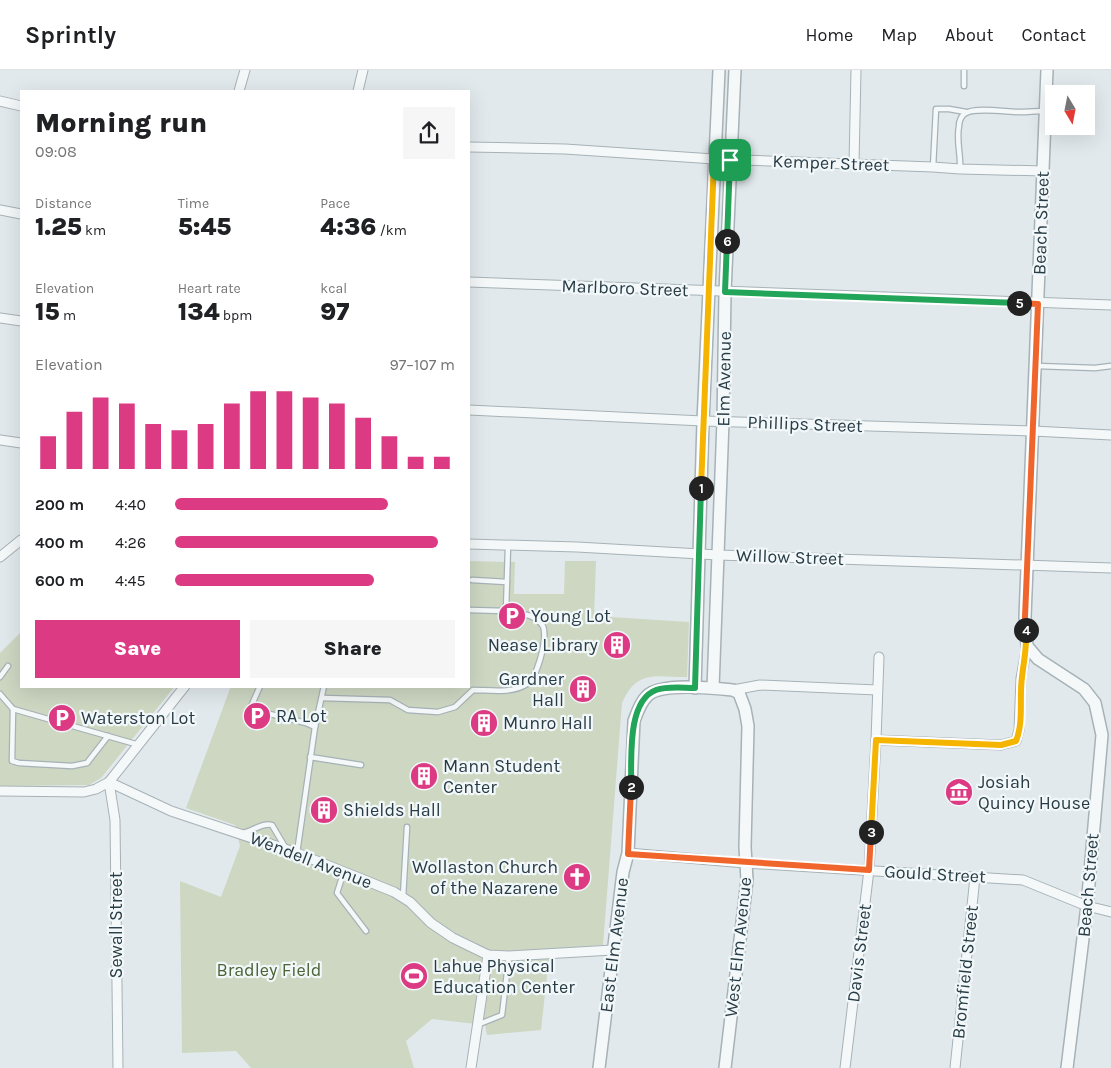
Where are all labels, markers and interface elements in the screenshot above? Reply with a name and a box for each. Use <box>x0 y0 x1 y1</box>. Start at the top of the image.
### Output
text: Sprintly <box>25 21 116 49</box>
text: Home <box>805 24 853 46</box>
text: Map <box>881 24 917 46</box>
text: About <box>945 24 994 46</box>
text: Contact <box>1022 24 1086 46</box>
north arrow <box>1045 85 1095 135</box>
map controls <box>1045 85 1095 135</box>
text: Morning run <box>35 106 207 139</box>
button: share <box>403 107 455 159</box>
pin <box>709 139 751 181</box>
text: 09:08 <box>35 142 77 161</box>
icon: arrive <box>716 146 744 174</box>
street label: Kemper Street <box>772 150 890 176</box>
street label: Beach Street <box>1028 170 1054 275</box>
text: Distance <box>35 195 92 212</box>
text: Time <box>178 195 209 212</box>
text: Pace <box>320 195 350 212</box>
text: 1.25 <box>35 212 82 241</box>
text: 5:45 <box>178 212 231 241</box>
text: 4:36 <box>320 212 376 241</box>
text: km <box>82 222 106 239</box>
text: /km <box>376 222 407 239</box>
pin: 6 <box>714 228 740 254</box>
text: 6 <box>723 233 732 250</box>
street label: Marlboro Street <box>561 275 689 301</box>
text: Elevation <box>35 280 94 297</box>
text: Heart rate <box>178 280 241 297</box>
text: kcal <box>320 280 347 297</box>
pin: 5 <box>1006 290 1032 316</box>
text: 5 <box>1015 295 1024 312</box>
text: 15 <box>35 297 60 326</box>
text: 134 <box>178 297 219 326</box>
text: 97 <box>320 297 350 326</box>
text: m <box>60 307 76 324</box>
text: bpm <box>219 307 252 324</box>
street label: Elm Avenue <box>712 331 736 427</box>
text: Elevation <box>35 355 103 374</box>
text: 97–107 m <box>390 355 455 374</box>
street label: Phillips Street <box>747 411 863 437</box>
pin: 1 <box>688 476 714 500</box>
text: 1 <box>699 480 704 497</box>
text: 200 m <box>35 495 84 514</box>
text: 4:40 <box>115 495 146 514</box>
text: 400 m <box>35 533 84 552</box>
text: 4:26 <box>115 533 146 552</box>
street label: Willow Street <box>736 544 845 570</box>
text: 600 m <box>35 571 84 590</box>
text: 4:45 <box>115 571 146 590</box>
parking icon: Young Lot <box>497 601 527 631</box>
place label: Young Lot <box>531 605 611 627</box>
pin: 4 <box>1014 618 1038 642</box>
button: Save <box>35 620 240 678</box>
button: Share <box>250 620 455 678</box>
text: 4 <box>1022 622 1031 639</box>
building icon: Nease Library <box>602 630 632 660</box>
place label: Nease Library <box>488 634 599 656</box>
place label: Gardner Hall <box>499 668 564 711</box>
building icon: Gardner Hall <box>568 674 598 704</box>
parking icon: RA Lot <box>242 701 272 731</box>
parking icon: Waterston Lot <box>47 703 77 733</box>
place label: RA Lot <box>276 705 327 727</box>
place label: Waterston Lot <box>81 707 195 729</box>
building icon: Munro Hall <box>469 708 499 738</box>
place label: Munro Hall <box>503 712 593 734</box>
place label: Mann Student Center <box>443 755 560 798</box>
building icon: Mann Student Center <box>409 761 439 791</box>
place label: Josiah Quincy House <box>978 771 1090 814</box>
pin: 2 <box>618 774 644 800</box>
museum icon: Josiah Quincy House <box>944 777 974 807</box>
text: 2 <box>627 779 636 796</box>
building icon: Shields Hall <box>309 795 339 825</box>
place label: Shields Hall <box>343 799 441 821</box>
pin: 3 <box>858 820 884 844</box>
text: 3 <box>867 824 876 841</box>
street label: Wendell Avenue <box>247 827 375 893</box>
street label: Beach Street <box>1073 832 1104 938</box>
place label: Wollaston Church of the Nazarene <box>412 856 558 899</box>
street label: Gould Street <box>884 860 987 888</box>
church icon: Wollaston Church of the Nazarene <box>562 862 592 892</box>
street label: Sewall Street <box>105 871 127 978</box>
street label: East Elm Avenue <box>595 876 633 1014</box>
street label: West Elm Avenue <box>720 876 756 1018</box>
street label: Davis Street <box>842 902 876 1004</box>
street label: Bromfield Street <box>947 904 983 1040</box>
place label: Lahue Physical Education Center <box>433 955 575 998</box>
park label: Bradley Field <box>217 959 321 981</box>
sports icon: Lahue Physical Education Center <box>399 961 429 991</box>

